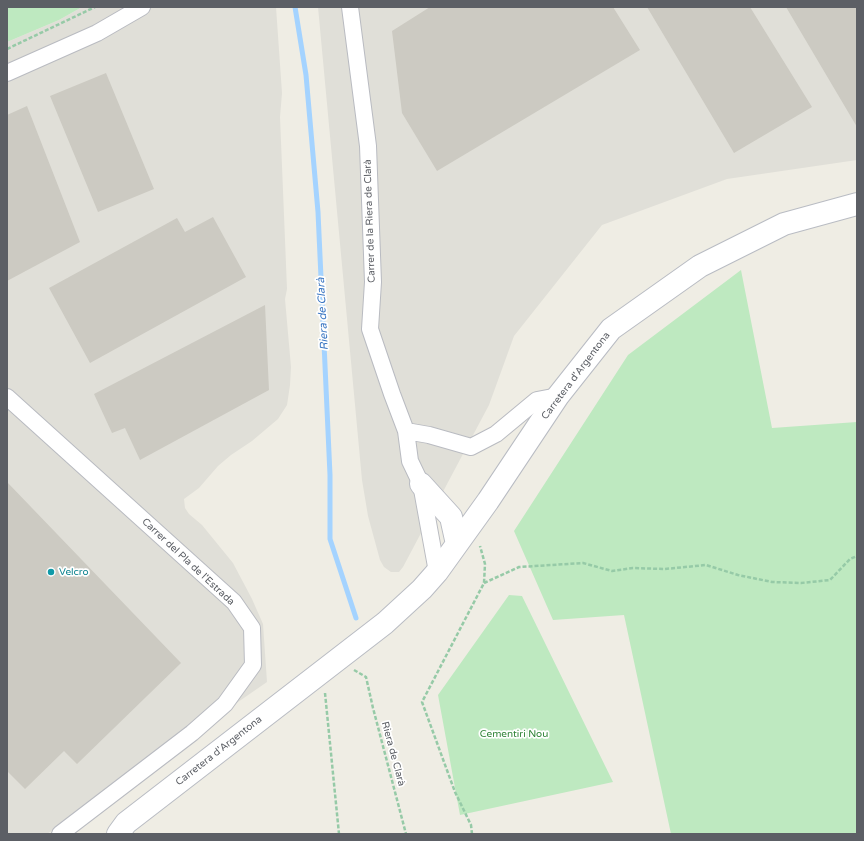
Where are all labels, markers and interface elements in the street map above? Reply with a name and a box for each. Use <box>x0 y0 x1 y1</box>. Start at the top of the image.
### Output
street label: Carrer de la Riera de Clarà <box>362 159 378 283</box>
water label: Riera de Clarà <box>314 277 332 351</box>
street label: Carretera d'Argentona <box>539 330 613 422</box>
street label: Carrer del Pla de l'Estrada <box>139 516 237 608</box>
place label: Velcro <box>59 566 89 578</box>
marker: Velcro <box>46 567 56 577</box>
street label: Carretera d'Argentona <box>173 714 265 788</box>
street label: Riera de Clarà <box>379 720 407 788</box>
park label: Cementiri Nou <box>480 728 548 740</box>

